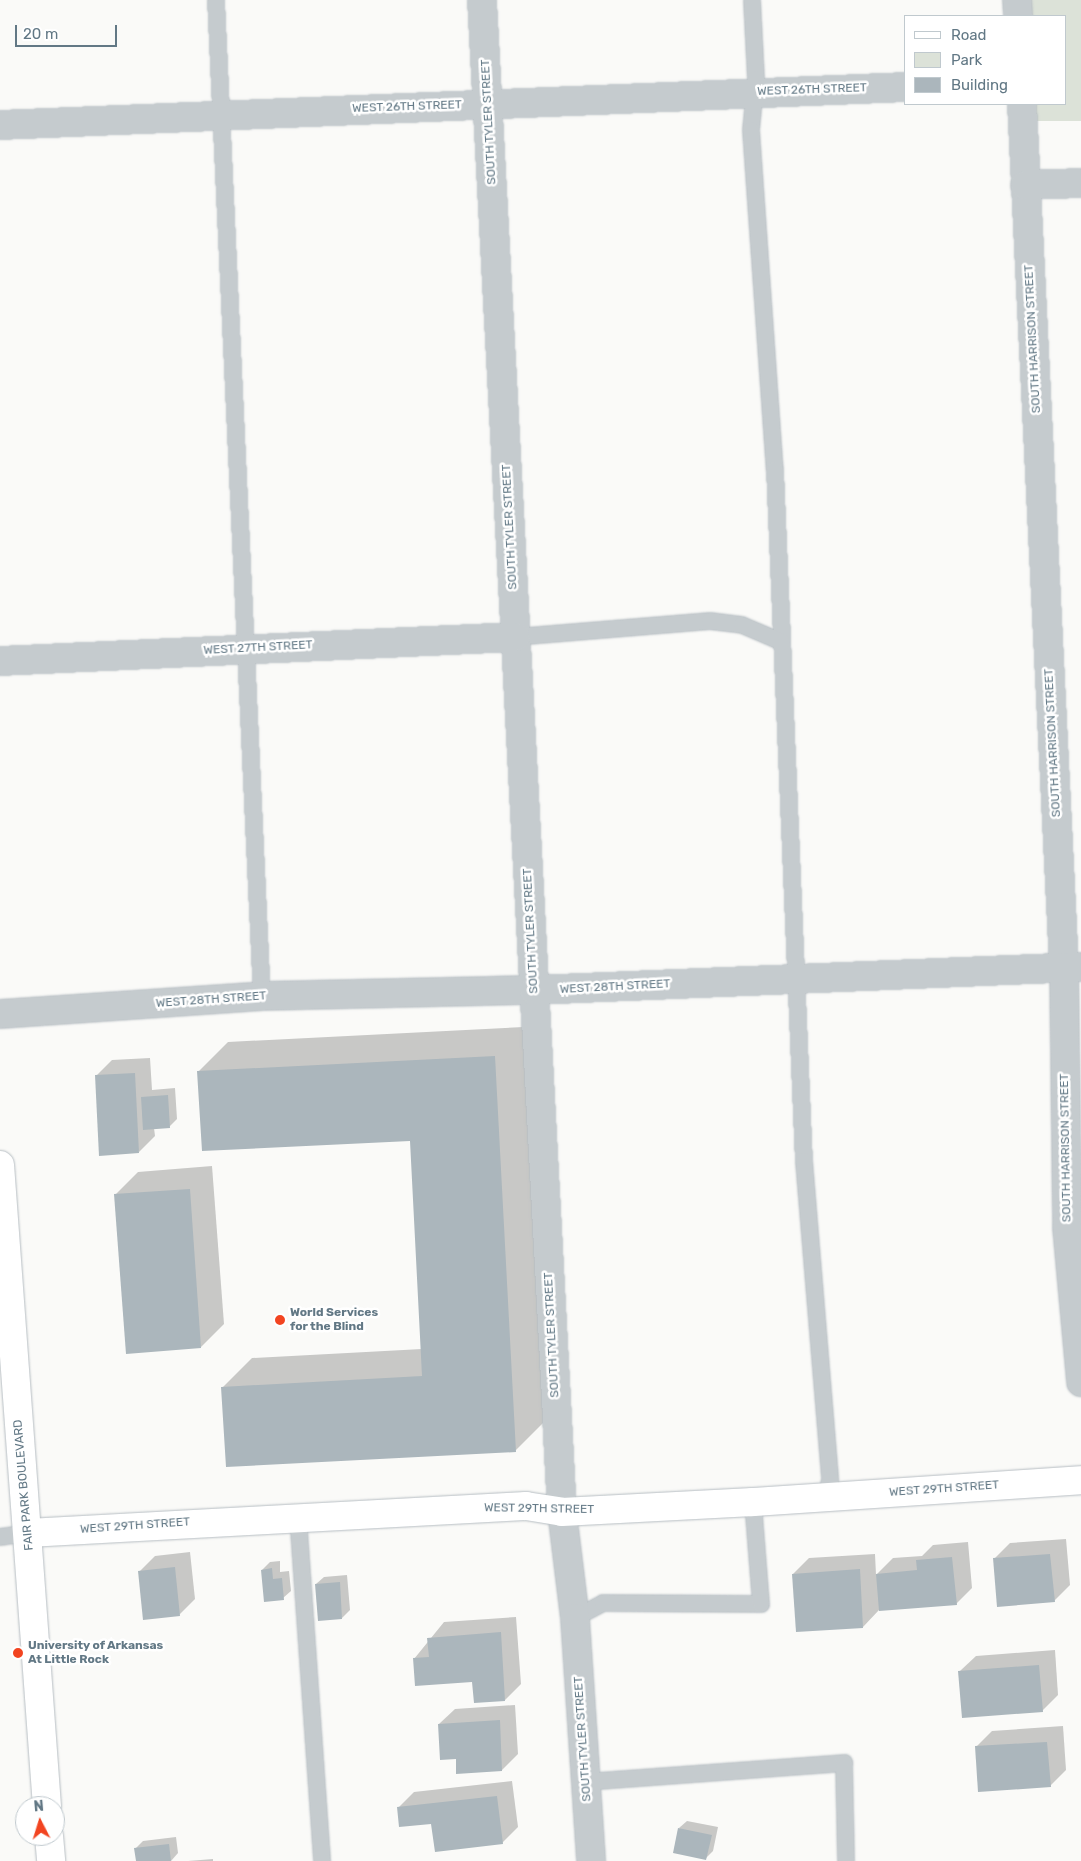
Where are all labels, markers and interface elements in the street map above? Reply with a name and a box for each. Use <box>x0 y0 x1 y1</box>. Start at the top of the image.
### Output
scale bar <box>18 15 120 47</box>
legend <box>904 15 1066 105</box>
text: 20 m <box>23 25 58 43</box>
text: Road <box>951 26 987 44</box>
text: Park <box>951 51 982 69</box>
street label: SOUTH TYLER STREET <box>479 59 499 185</box>
text: Building <box>951 76 1008 94</box>
street label: WEST 26TH STREET <box>757 81 867 99</box>
street label: WEST 26TH STREET <box>352 98 462 116</box>
street label: SOUTH HARRISON STREET <box>1022 264 1044 414</box>
street label: SOUTH TYLER STREET <box>500 464 520 590</box>
street label: WEST 27TH STREET <box>203 638 313 658</box>
street label: SOUTH HARRISON STREET <box>1042 668 1064 818</box>
street label: SOUTH TYLER STREET <box>521 868 541 994</box>
street label: WEST 28TH STREET <box>559 977 671 997</box>
street label: WEST 28TH STREET <box>155 989 267 1011</box>
street label: SOUTH HARRISON STREET <box>1058 1074 1074 1222</box>
street label: SOUTH TYLER STREET <box>542 1272 562 1398</box>
place label: World Services for the Blind <box>290 1306 378 1334</box>
marker: World Services for the Blind <box>274 1314 286 1326</box>
street label: FAIR PARK BOULEVARD <box>11 1419 37 1551</box>
street label: WEST 29TH STREET <box>888 1478 1000 1500</box>
street label: WEST 29TH STREET <box>484 1501 594 1517</box>
street label: WEST 29TH STREET <box>79 1515 191 1537</box>
place label: University of Arkansas At Little Rock <box>28 1639 164 1667</box>
marker: University of Arkansas At Little Rock <box>12 1647 24 1659</box>
street label: SOUTH TYLER STREET <box>571 1676 595 1802</box>
north arrow <box>15 1796 65 1846</box>
text: N <box>33 1798 44 1815</box>

